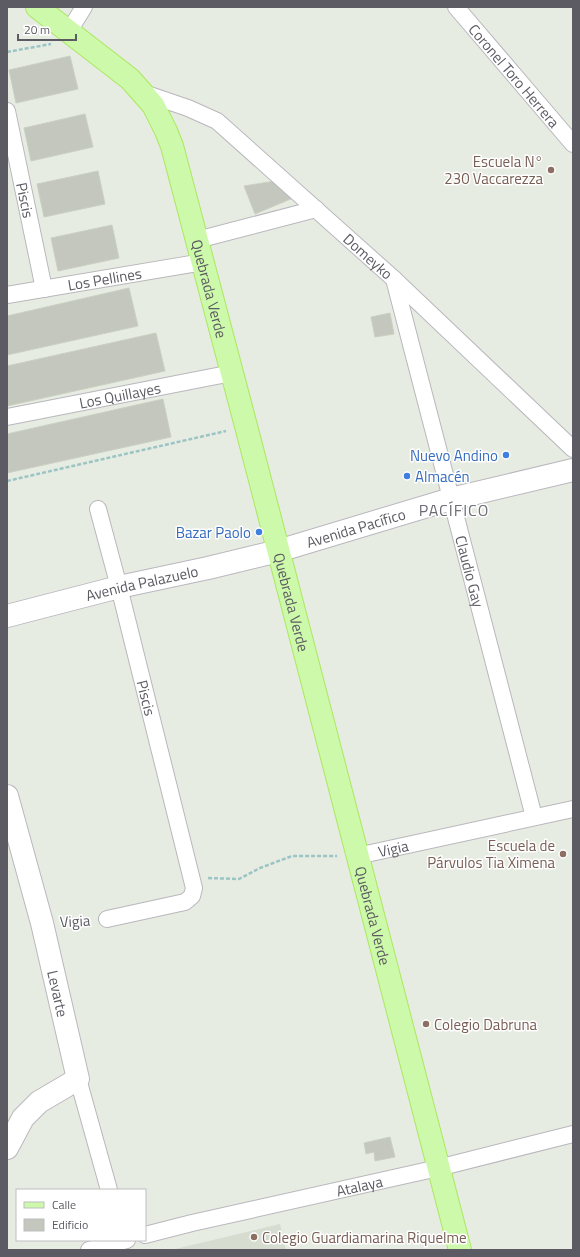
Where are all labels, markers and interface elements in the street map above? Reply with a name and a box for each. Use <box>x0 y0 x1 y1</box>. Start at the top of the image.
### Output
scale bar <box>18 16 76 42</box>
street label: Coronel Toro Herrera <box>463 18 566 133</box>
text: 20 m <box>24 20 50 39</box>
place label: Escuela N° 230 Vaccarezza <box>444 150 543 190</box>
marker: Escuela N° 230 Vaccarezza <box>546 165 556 175</box>
street label: Piscis <box>11 180 40 220</box>
street label: Domeyko <box>338 228 398 285</box>
street label: Quebrada Verde <box>186 237 234 340</box>
street label: Los Pellines <box>66 261 143 296</box>
street label: Los Quillayes <box>77 376 163 414</box>
place label: Nuevo Andino <box>410 444 498 467</box>
marker: Nuevo Andino <box>501 450 511 460</box>
place label: Almacén <box>415 465 470 488</box>
marker: Almacén <box>402 471 412 481</box>
district label: PACÍFICO <box>419 498 489 522</box>
street label: Avenida Pacífico <box>304 502 408 553</box>
place label: Bazar Paolo <box>176 521 251 544</box>
marker: Bazar Paolo <box>254 527 264 537</box>
street label: Claudio Gay <box>450 533 490 610</box>
street label: Quebrada Verde <box>268 550 316 654</box>
street label: Avenida Palazuelo <box>83 559 200 607</box>
street label: Piscis <box>131 678 162 718</box>
street label: Vigia <box>376 834 411 863</box>
place label: Escuela de Párvulos Tia Ximena <box>427 834 555 874</box>
marker: Escuela de Párvulos Tia Ximena <box>558 849 568 859</box>
street label: Quebrada Verde <box>349 864 397 967</box>
street label: Vigia <box>59 909 91 933</box>
street label: Levarte <box>42 968 75 1019</box>
place label: Colegio Dabruna <box>434 1013 537 1036</box>
marker: Colegio Dabruna <box>421 1019 431 1029</box>
street label: Atalaya <box>334 1169 385 1202</box>
legend <box>16 1189 146 1241</box>
text: Calle <box>52 1195 76 1214</box>
text: Edificio <box>52 1215 88 1234</box>
place label: Colegio Guardiamarina Riquelme <box>262 1226 467 1249</box>
marker: Colegio Guardiamarina Riquelme <box>249 1232 259 1242</box>

